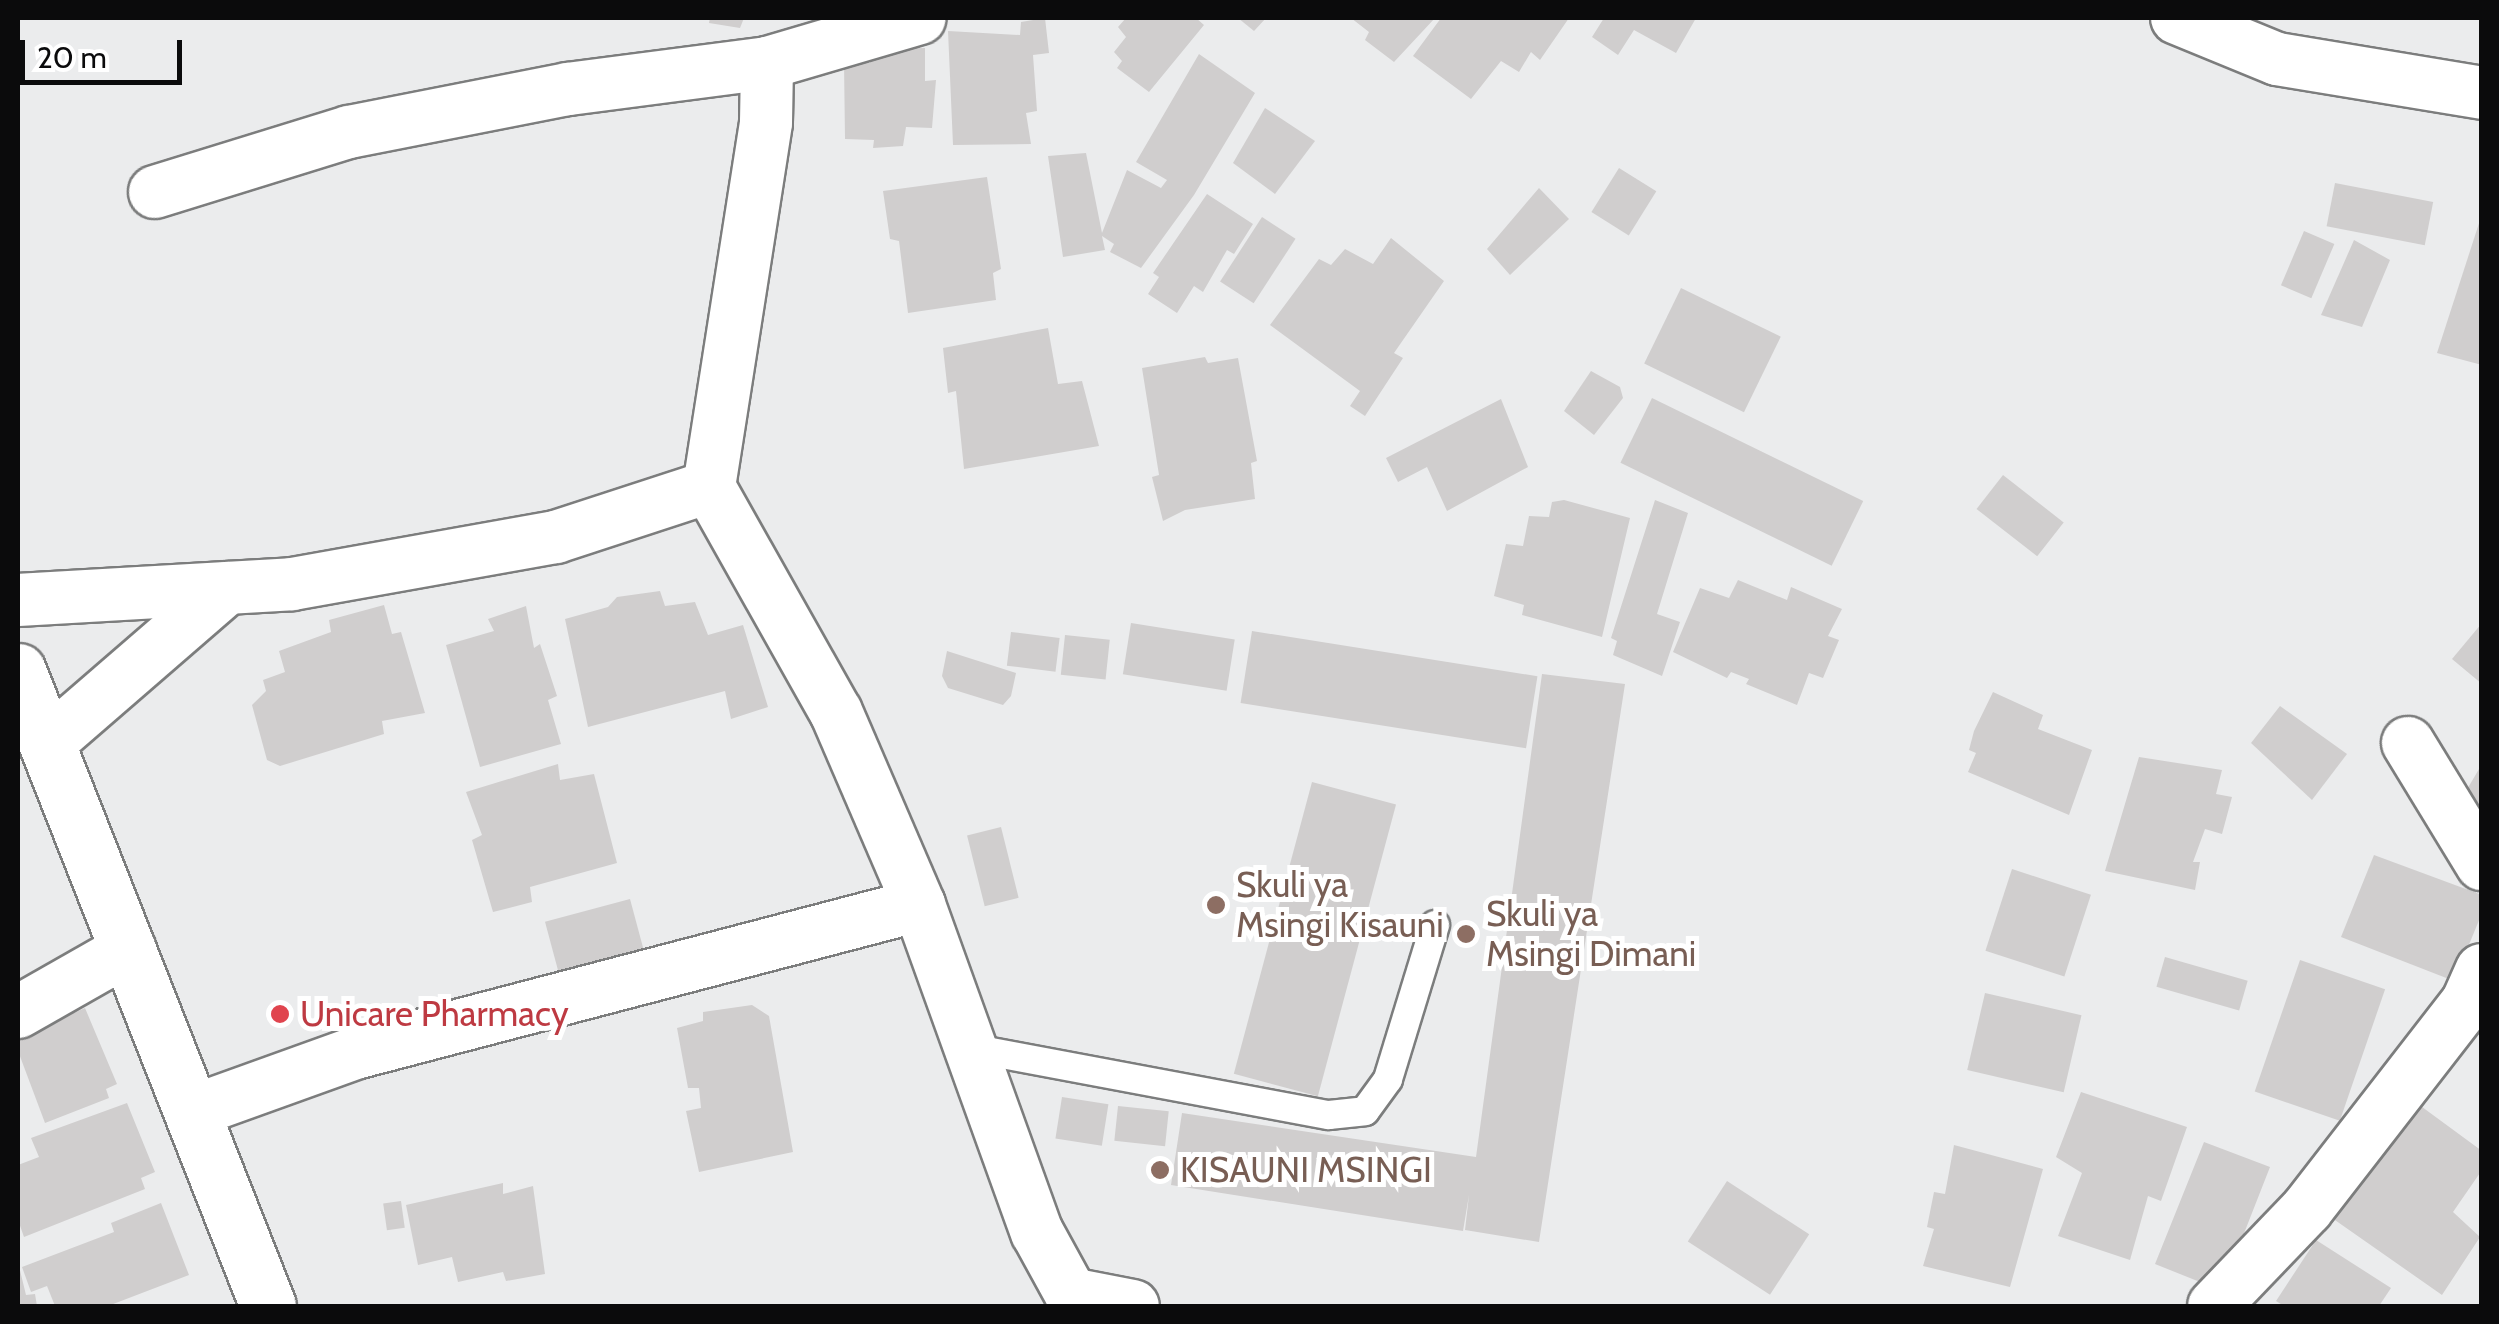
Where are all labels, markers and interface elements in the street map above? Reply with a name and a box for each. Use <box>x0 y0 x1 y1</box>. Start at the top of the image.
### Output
scale bar <box>25 20 188 82</box>
text: 20 m <box>37 39 107 76</box>
place label: Skuli ya Msingi Kisauni <box>1236 864 1444 946</box>
place label: Skuli ya Msingi Dimani <box>1486 893 1696 975</box>
marker: Skuli ya Msingi Kisauni <box>1205 894 1227 916</box>
marker: Skuli ya Msingi Dimani <box>1455 923 1477 945</box>
place label: Unicare Pharmacy <box>300 993 569 1035</box>
marker: Unicare Pharmacy <box>269 1003 291 1025</box>
place label: KISAUNI MSINGI <box>1180 1149 1432 1191</box>
marker: KISAUNI MSINGI <box>1149 1159 1171 1181</box>

